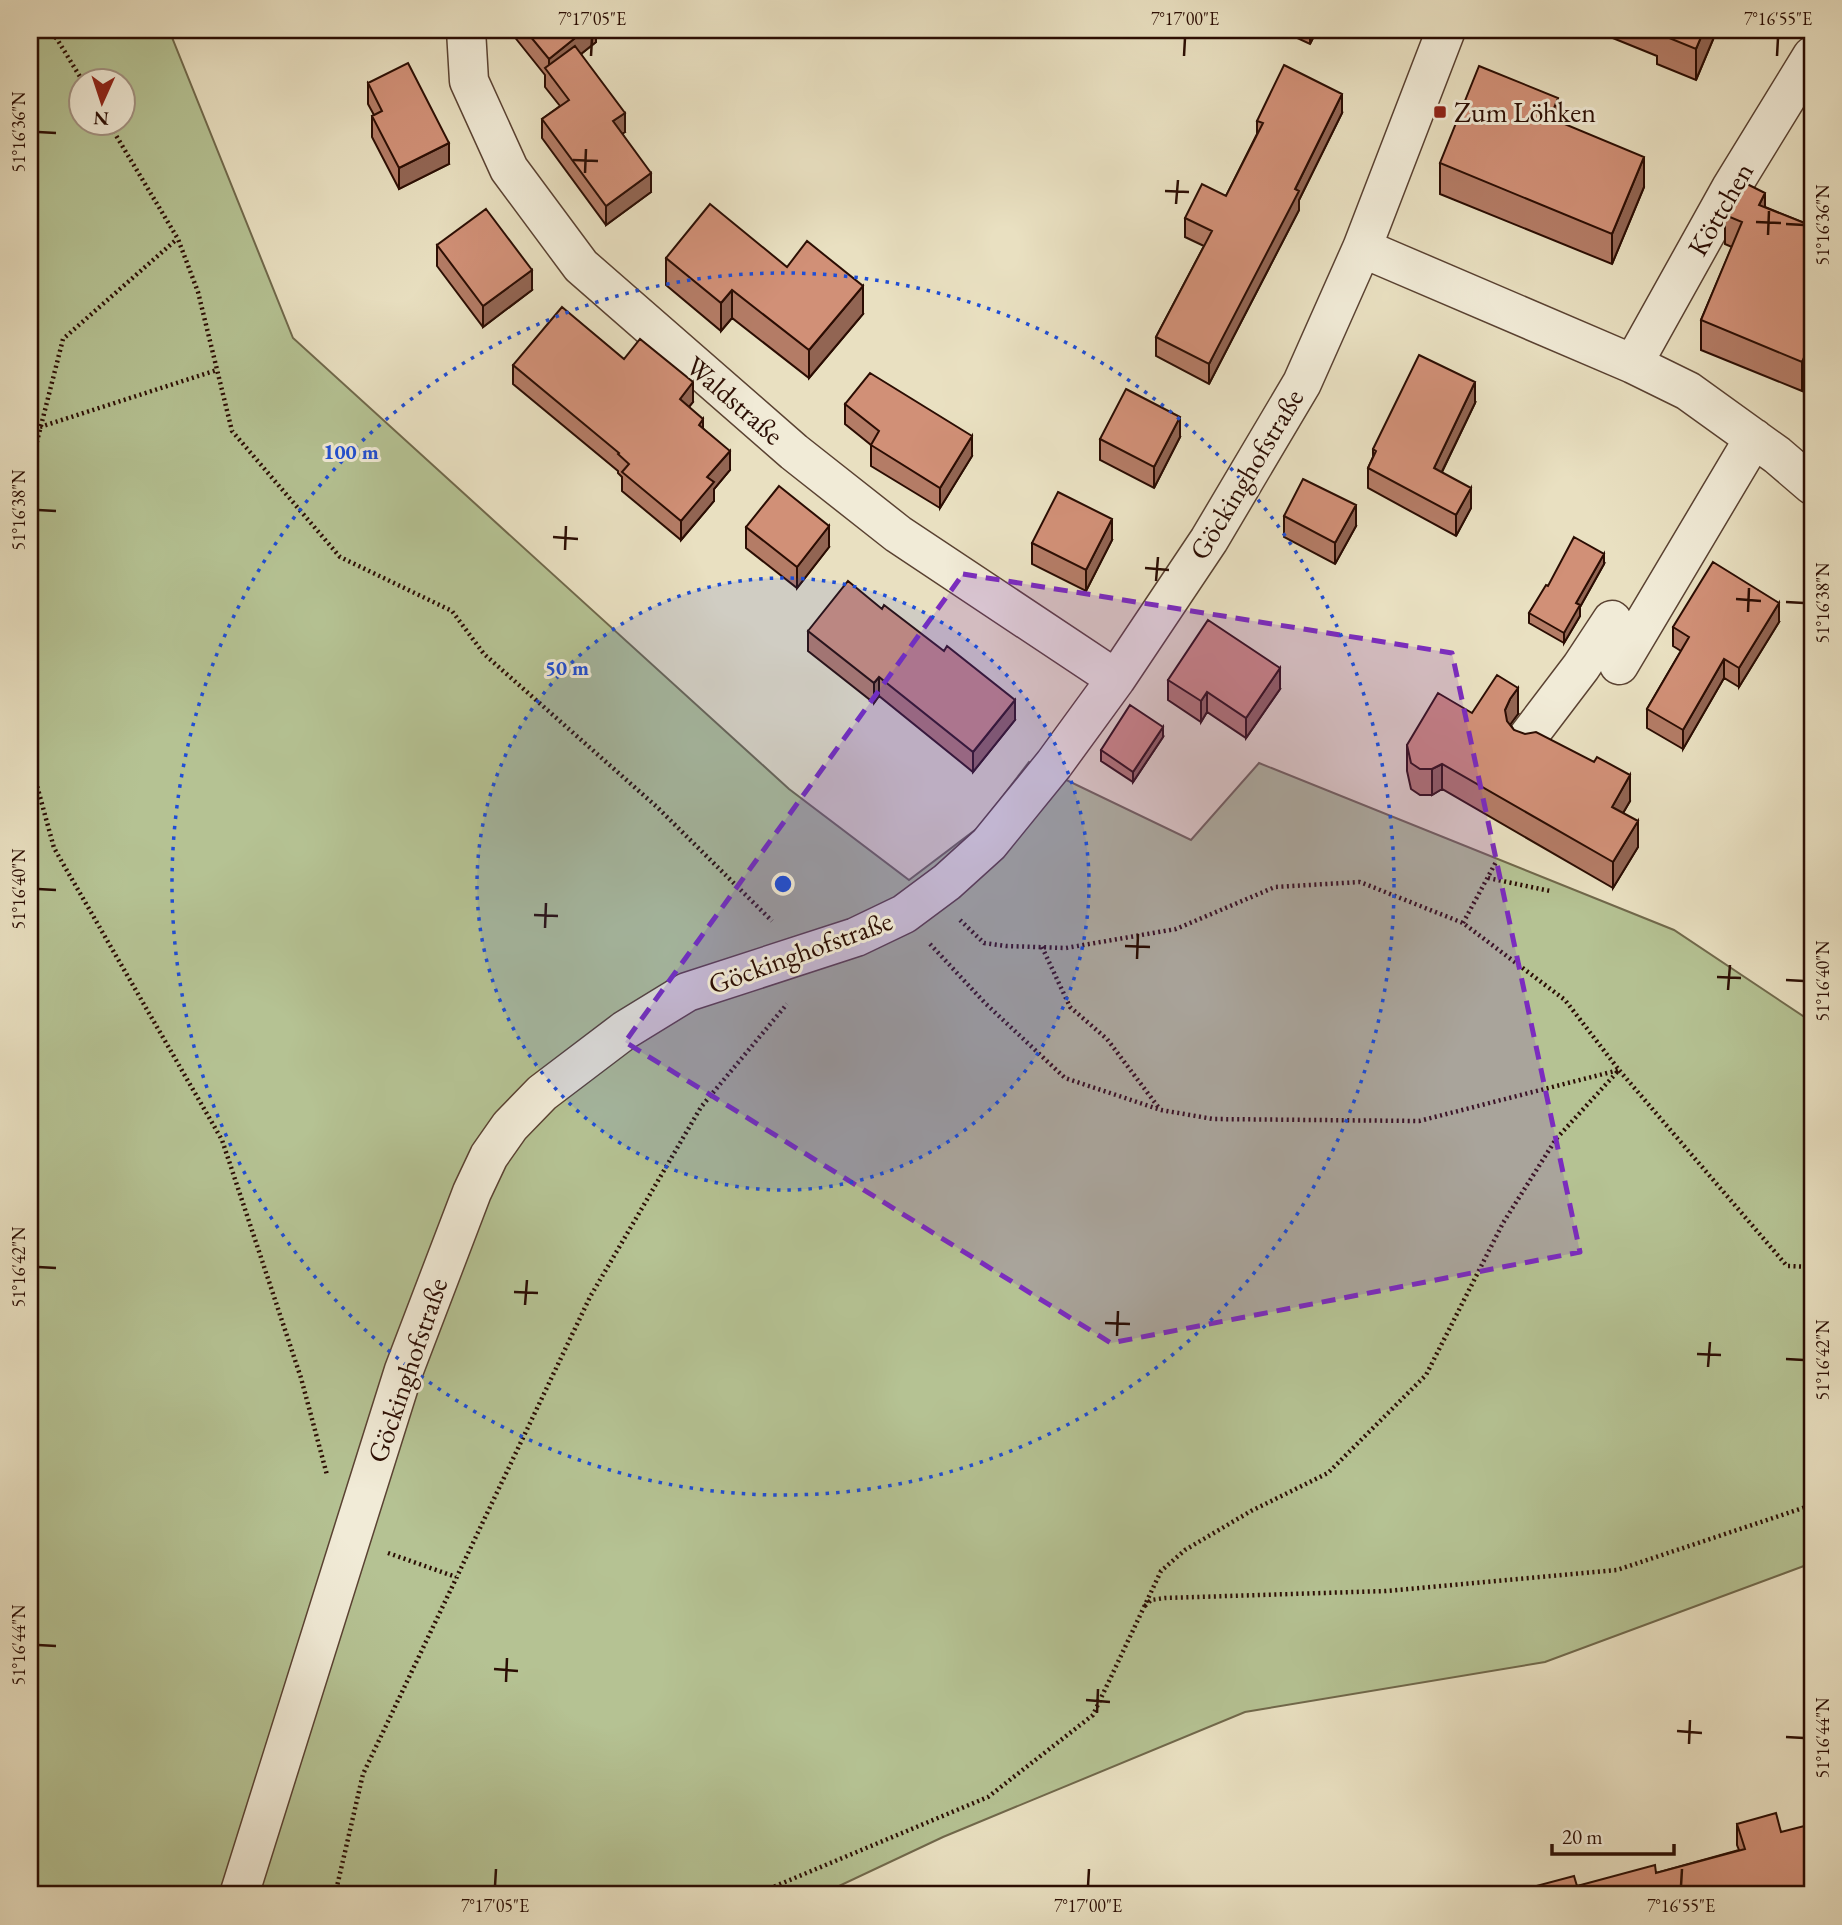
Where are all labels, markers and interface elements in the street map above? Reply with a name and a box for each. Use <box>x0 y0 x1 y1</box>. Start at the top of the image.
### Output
text: 7°17'05"E <box>558 7 626 30</box>
text: 7°17'00"E <box>1151 7 1219 30</box>
text: 7°16'55"E <box>1744 7 1812 30</box>
north arrow <box>66 66 136 136</box>
text: 51°16'36"N <box>7 91 30 172</box>
place label: Zum Löhken <box>1454 94 1596 130</box>
marker: Zum Löhken <box>1432 104 1448 120</box>
text: N <box>92 106 109 131</box>
street label: Köttchen <box>1679 156 1761 262</box>
text: 51°16'36"N <box>1811 184 1834 265</box>
street label: Waldstraße <box>679 348 792 452</box>
street label: Göckinghofstraße <box>1181 382 1311 566</box>
text: 100 m <box>323 438 379 465</box>
text: 51°16'38"N <box>7 469 30 550</box>
text: 51°16'38"N <box>1811 562 1834 643</box>
text: 50 m <box>545 654 589 681</box>
text: 51°16'40"N <box>7 848 30 929</box>
centre of rings <box>771 872 795 896</box>
street label: Göckinghofstraße <box>703 902 897 1002</box>
text: 51°16'40"N <box>1811 940 1834 1021</box>
text: 51°16'42"N <box>7 1226 30 1307</box>
street label: Göckinghofstraße <box>359 1273 455 1467</box>
text: 51°16'42"N <box>1811 1319 1834 1400</box>
text: 51°16'44"N <box>7 1604 30 1685</box>
text: 51°16'44"N <box>1811 1697 1834 1778</box>
scale bar <box>1552 1813 1674 1857</box>
text: 20 m <box>1562 1823 1603 1850</box>
text: 7°17'05"E <box>461 1894 529 1917</box>
text: 7°17'00"E <box>1054 1894 1122 1917</box>
text: 7°16'55"E <box>1647 1894 1715 1917</box>

